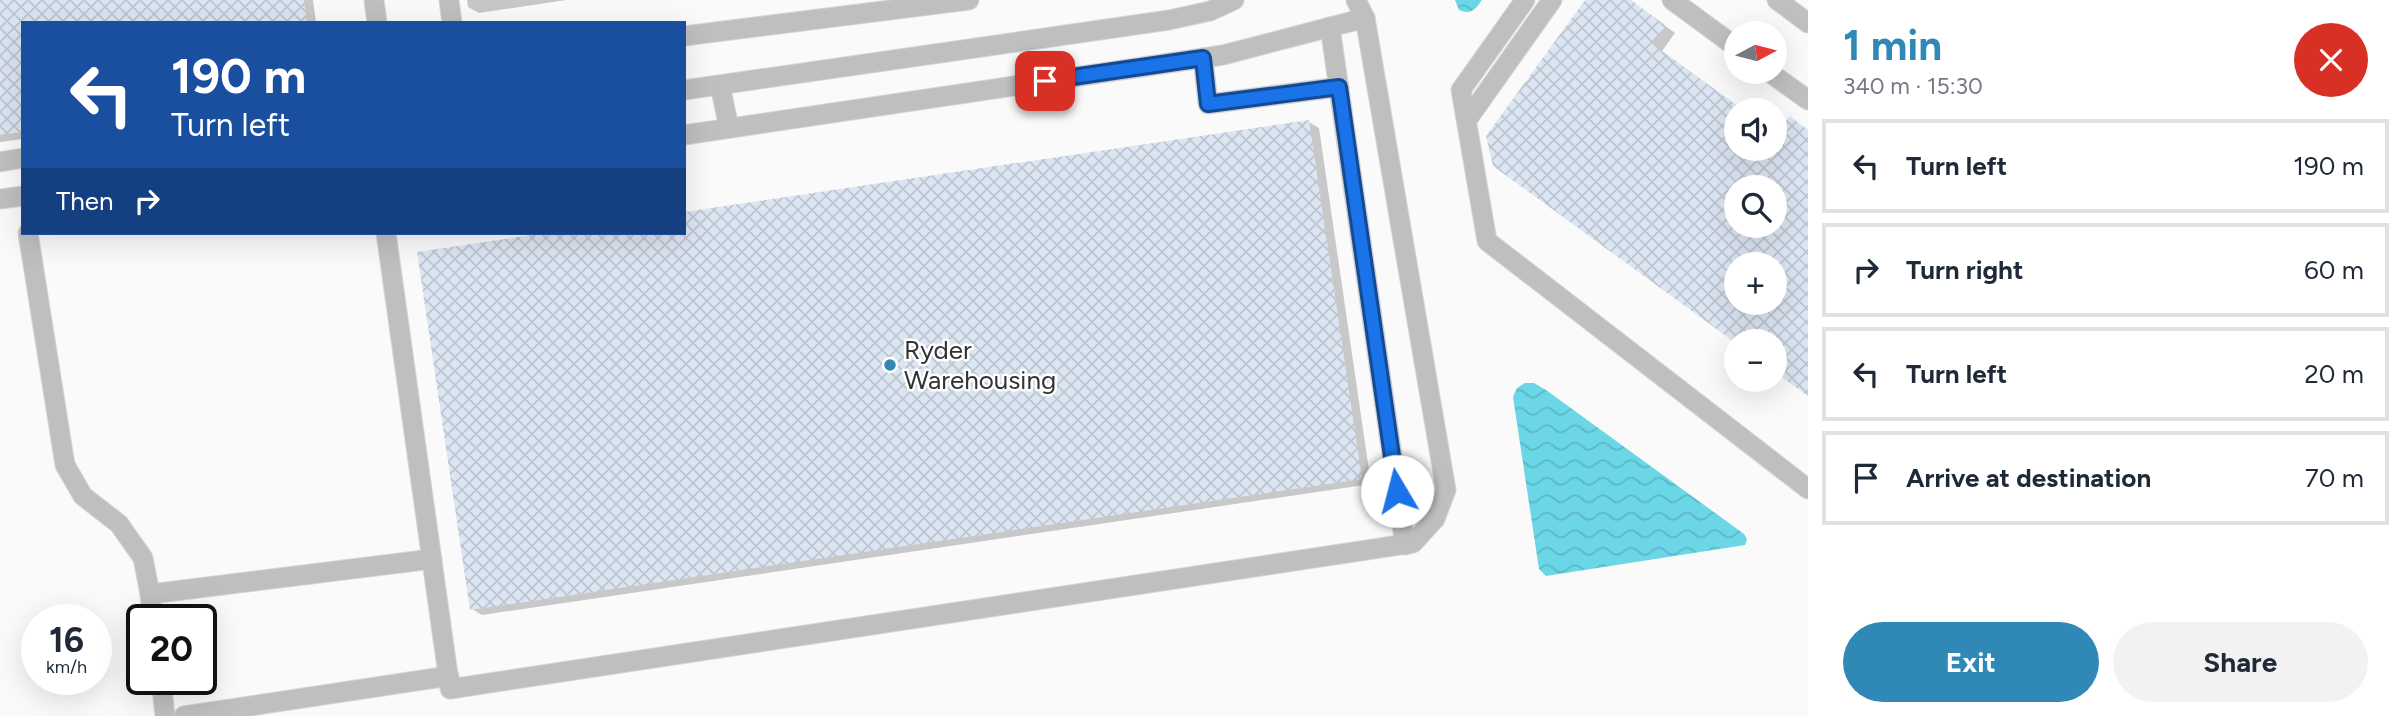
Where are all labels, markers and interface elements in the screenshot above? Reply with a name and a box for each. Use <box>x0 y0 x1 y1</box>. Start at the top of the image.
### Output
text: 1 min <box>1843 20 1942 71</box>
north arrow <box>1724 21 1787 84</box>
map controls <box>1724 21 1787 392</box>
button: close <box>2294 23 2368 97</box>
text: 190 m <box>171 46 306 105</box>
icon: left <box>56 49 147 140</box>
pin <box>1015 51 1075 111</box>
icon: arrive <box>1026 62 1064 100</box>
text: 340 m · 15:30 <box>1843 72 1983 100</box>
button: sound <box>1724 98 1787 161</box>
text: Turn left <box>171 106 290 144</box>
icon: left <box>1847 147 1885 185</box>
text: Turn left <box>1906 150 2007 182</box>
text: 190 m <box>2293 150 2364 182</box>
button: search <box>1724 175 1787 238</box>
icon: right <box>128 182 166 220</box>
text: Then <box>56 185 114 217</box>
icon: right <box>1847 251 1885 289</box>
button: + <box>1724 252 1787 315</box>
text: Turn right <box>1906 254 2023 286</box>
text: 60 m <box>2304 254 2364 286</box>
button: − <box>1724 329 1787 392</box>
place label: Ryder Warehousing <box>904 334 1056 396</box>
icon: left <box>1847 355 1885 393</box>
marker: Ryder Warehousing <box>882 357 898 373</box>
text: Turn left <box>1906 358 2007 390</box>
text: 20 m <box>2304 358 2364 390</box>
position arrow <box>1360 454 1434 528</box>
icon: arrive <box>1847 459 1885 497</box>
text: Arrive at destination <box>1906 462 2151 494</box>
text: 70 m <box>2305 462 2364 494</box>
speed limit sign: 20 <box>126 604 217 695</box>
text: 16 <box>49 619 84 661</box>
button: Exit <box>1843 622 2099 702</box>
button: Share <box>2113 622 2368 702</box>
text: km/h <box>46 656 87 678</box>

